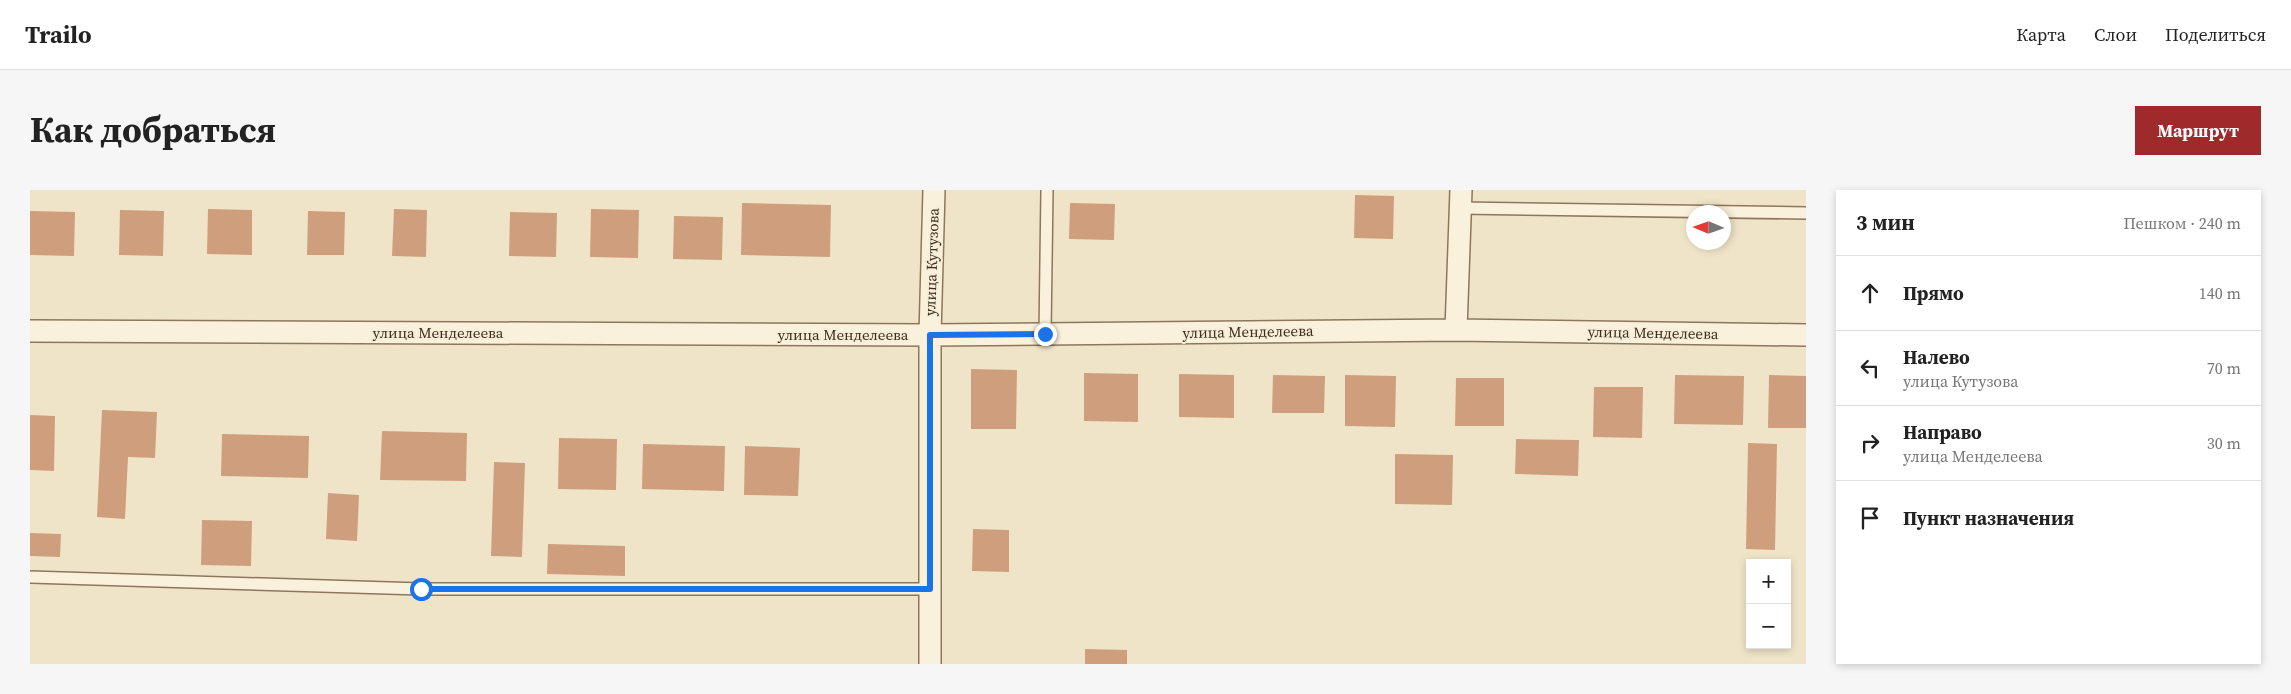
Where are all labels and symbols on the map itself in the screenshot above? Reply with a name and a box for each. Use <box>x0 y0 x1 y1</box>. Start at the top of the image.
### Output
north arrow <box>1686 205 1731 250</box>
street label: улица Кутузова <box>919 207 944 316</box>
street label: улица Менделеева <box>1182 320 1314 343</box>
street label: улица Менделеева <box>1587 321 1719 344</box>
street label: улица Менделеева <box>373 322 504 343</box>
route end <box>1034 323 1057 346</box>
street label: улица Менделеева <box>778 324 909 345</box>
route start <box>410 578 433 601</box>

